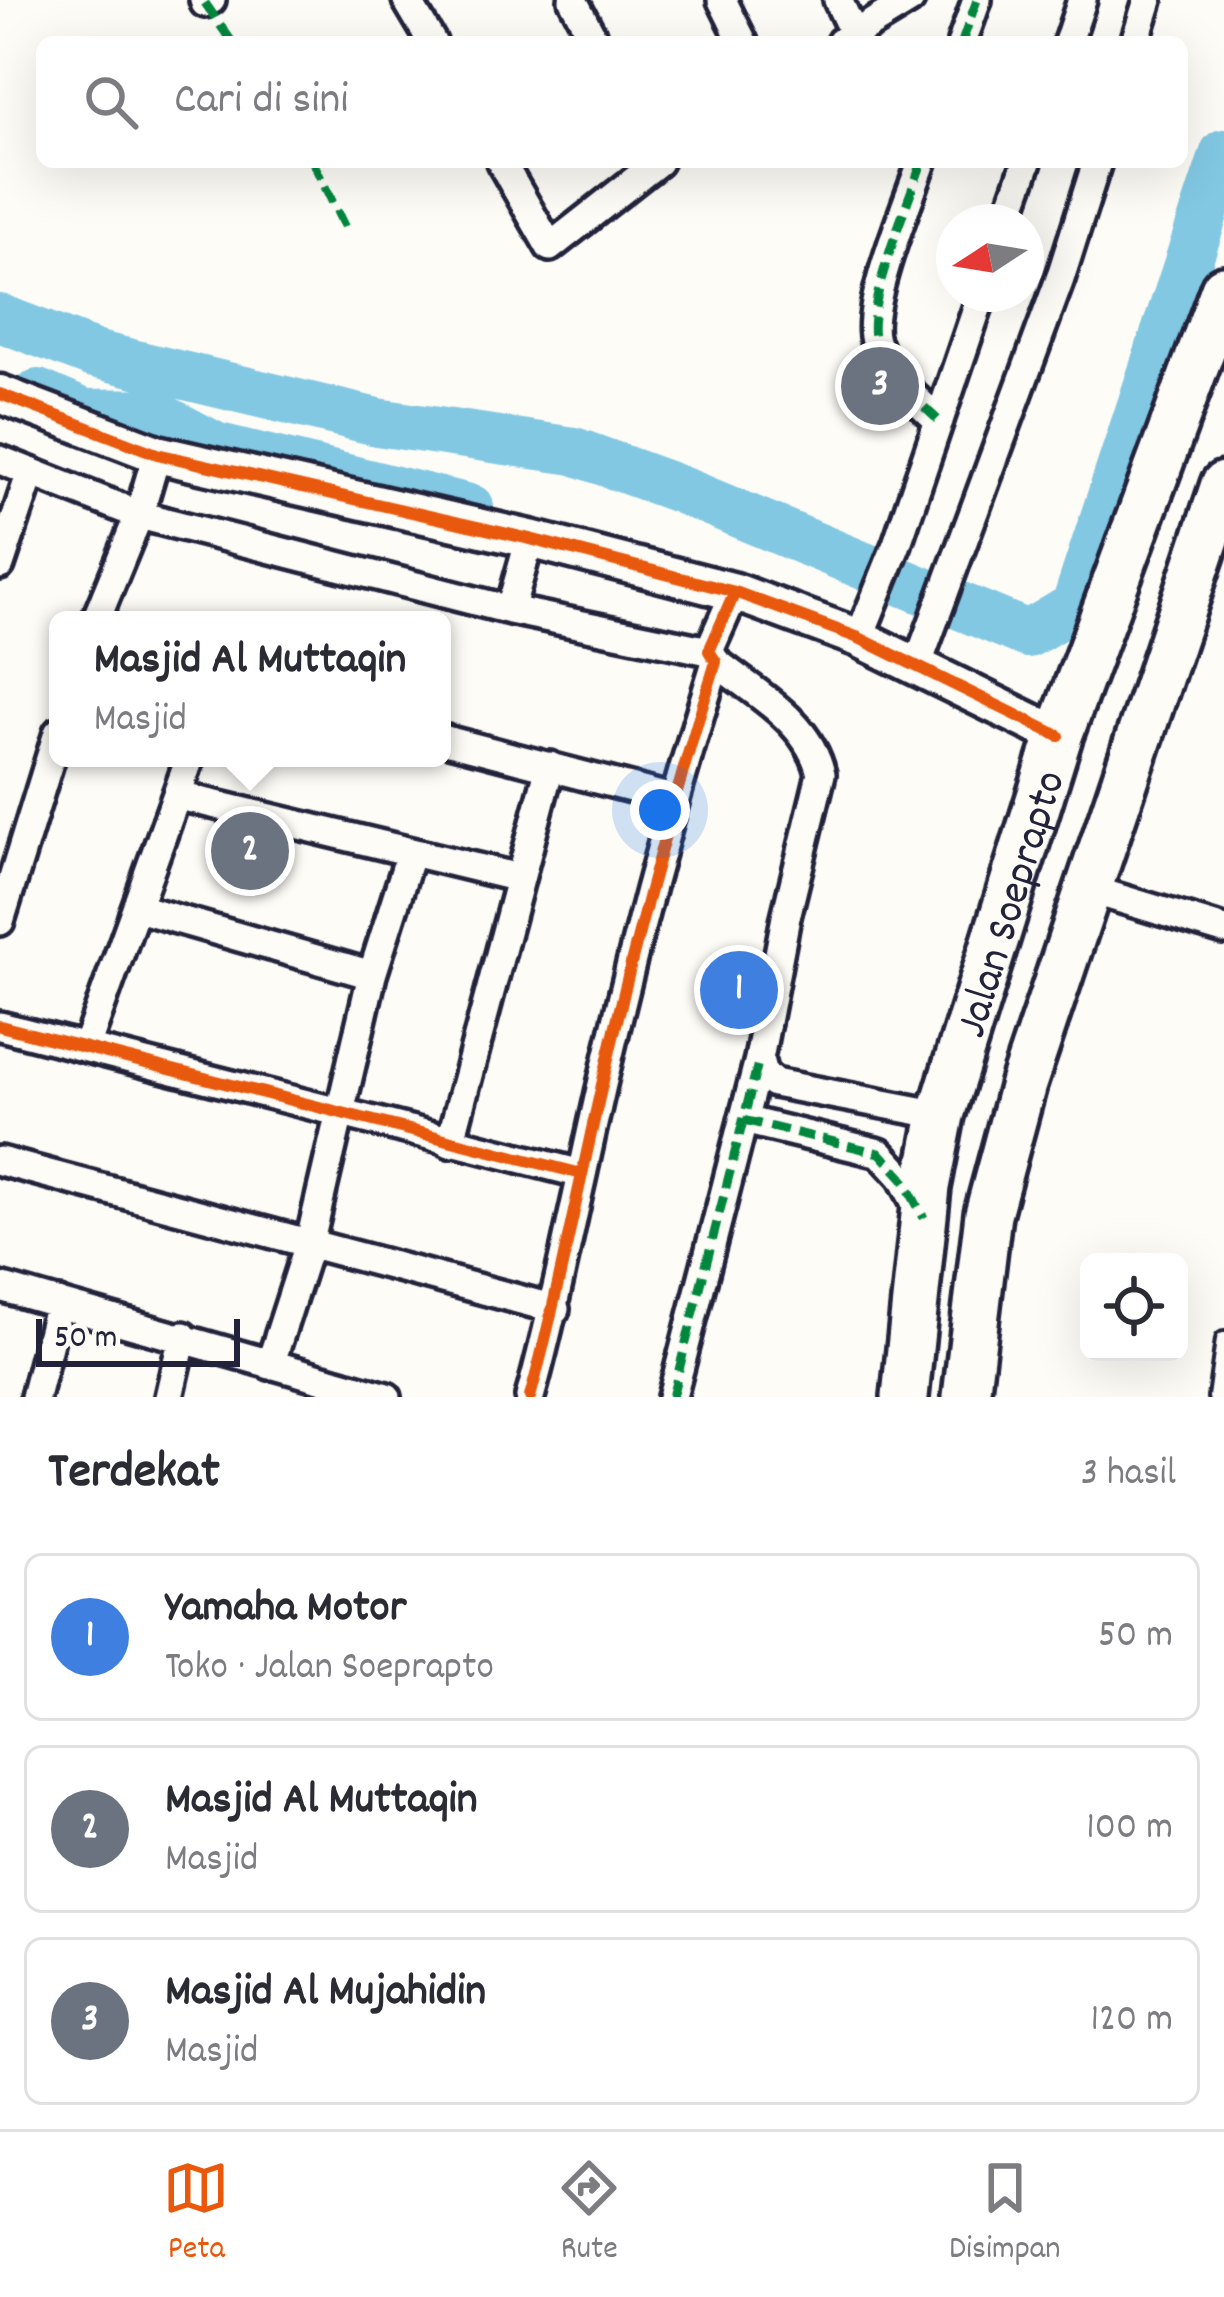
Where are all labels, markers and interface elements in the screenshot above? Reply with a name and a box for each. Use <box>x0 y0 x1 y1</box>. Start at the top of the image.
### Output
search box <box>36 36 1188 168</box>
icon: search <box>78 69 144 135</box>
text: Cari di sini <box>174 70 348 134</box>
north arrow <box>936 204 1044 312</box>
pin: 3 <box>841 341 919 431</box>
popup <box>49 611 451 767</box>
text: Masjid Al Muttaqin <box>94 630 406 694</box>
text: Masjid <box>94 694 187 749</box>
street label: Jalan Soeprapto <box>942 763 1085 1046</box>
your location <box>630 780 690 840</box>
pin: 2 <box>211 806 289 896</box>
pin: 1 <box>700 945 778 1035</box>
map controls <box>1080 1253 1188 1361</box>
button: locate <box>1080 1253 1188 1361</box>
scale bar <box>36 1313 240 1366</box>
text: 50 m <box>54 1316 118 1363</box>
text: Terdekat <box>48 1439 220 1511</box>
text: 3 hasil <box>1081 1448 1176 1503</box>
text: Yamaha Motor <box>165 1578 406 1642</box>
text: 1 <box>86 1610 94 1665</box>
text: 50 m <box>1098 1610 1173 1665</box>
text: Toko · Jalan Soeprapto <box>165 1642 494 1697</box>
text: Masjid Al Muttaqin <box>165 1770 478 1834</box>
text: 2 <box>81 1802 99 1857</box>
text: 100 m <box>1086 1802 1173 1857</box>
text: Masjid <box>165 1834 258 1889</box>
text: Masjid Al Mujahidin <box>165 1962 486 2026</box>
text: 3 <box>81 1994 99 2049</box>
text: 120 m <box>1090 1994 1173 2049</box>
text: Masjid <box>165 2026 258 2081</box>
tab: Peta <box>163 2155 229 2274</box>
tab: Rute <box>556 2155 622 2274</box>
tab: Disimpan <box>949 2155 1061 2274</box>

